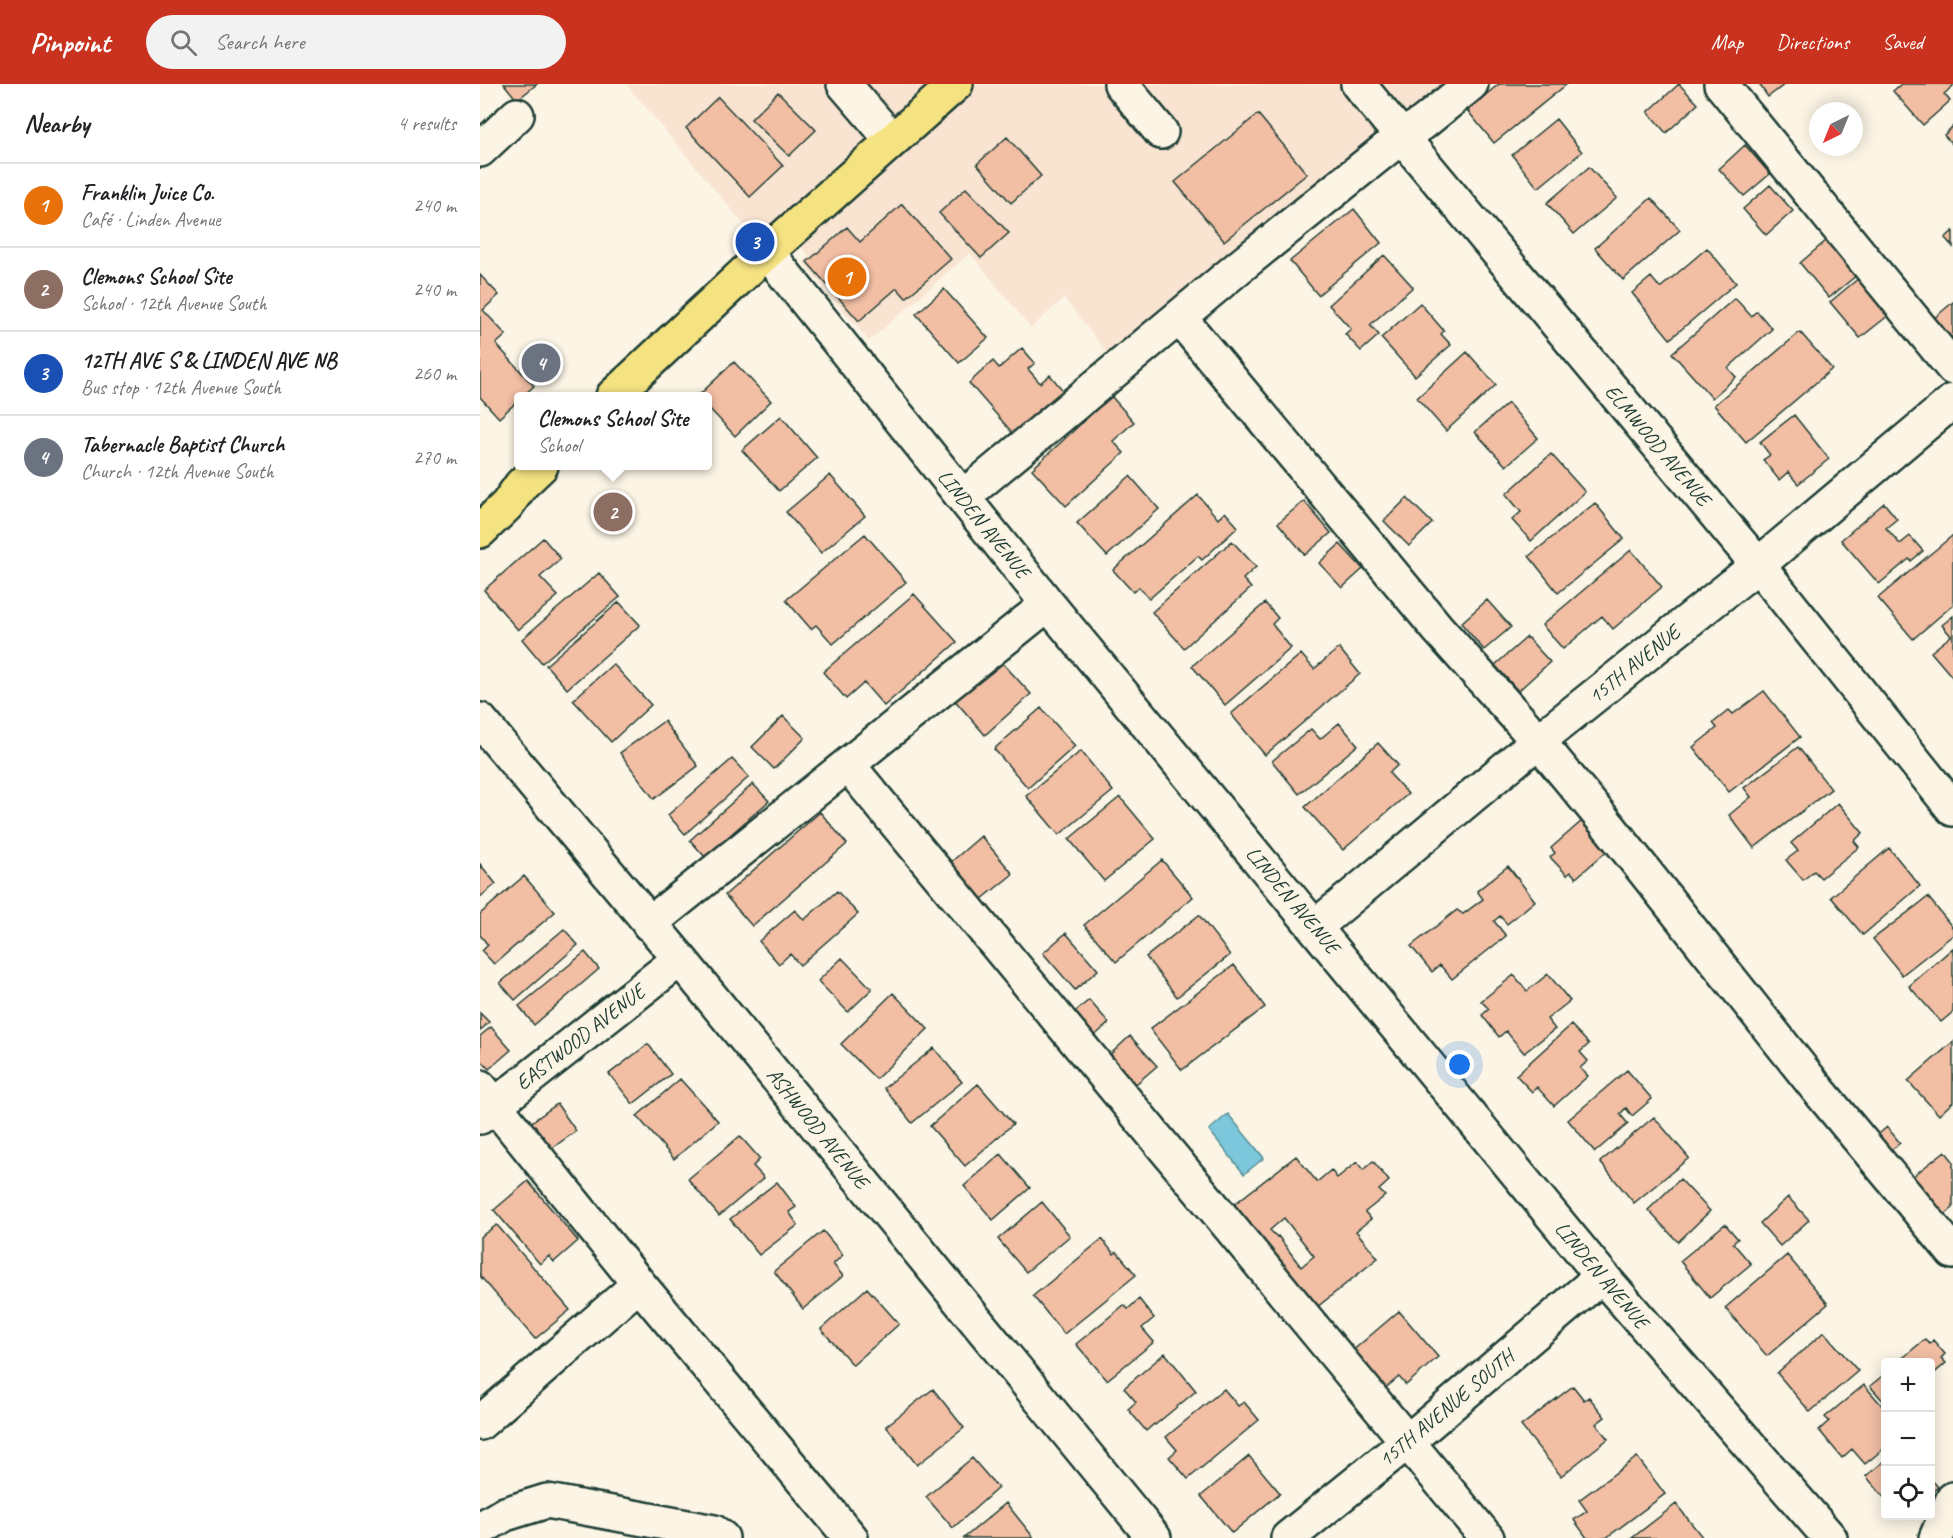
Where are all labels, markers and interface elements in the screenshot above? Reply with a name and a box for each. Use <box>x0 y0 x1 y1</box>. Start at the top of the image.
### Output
search box <box>146 15 566 69</box>
text: Pinpoint <box>30 25 110 60</box>
icon: search <box>167 26 200 59</box>
text: Search here <box>215 28 305 56</box>
text: Map <box>1711 29 1743 55</box>
text: Directions <box>1776 29 1849 55</box>
text: Saved <box>1882 29 1923 55</box>
north arrow <box>1809 102 1863 156</box>
text: Nearby <box>24 107 89 140</box>
text: 4 results <box>397 111 456 136</box>
text: Franklin Juice Co. <box>81 179 214 207</box>
text: 1 <box>39 193 48 218</box>
text: 240 m <box>413 193 456 218</box>
text: Café · Linden Avenue <box>81 207 221 232</box>
pin: 3 <box>736 220 774 264</box>
pin: 1 <box>828 254 866 300</box>
text: Clemons School Site <box>81 263 231 291</box>
text: 2 <box>39 277 48 302</box>
text: 240 m <box>413 277 456 302</box>
text: School · 12th Avenue South <box>81 291 267 316</box>
pin: 4 <box>522 340 560 386</box>
text: 12TH AVE S & LINDEN AVE NB <box>81 347 337 375</box>
text: 3 <box>39 361 48 386</box>
text: 260 m <box>413 361 456 386</box>
text: Bus stop · 12th Avenue South <box>81 375 281 400</box>
street label: ELMWOOD AVENUE <box>1599 379 1718 513</box>
popup <box>514 392 712 470</box>
text: Clemons School Site <box>538 405 688 433</box>
text: Tabernacle Baptist Church <box>81 431 284 459</box>
text: School <box>538 433 581 458</box>
text: 4 <box>39 445 48 470</box>
text: 270 m <box>413 445 456 470</box>
text: Church · 12th Avenue South <box>81 459 274 484</box>
street label: LINDEN AVENUE <box>932 464 1037 586</box>
pin: 2 <box>594 490 632 534</box>
street label: 15TH AVENUE <box>1583 617 1687 709</box>
street label: LINDEN AVENUE <box>1240 841 1347 961</box>
street label: EASTWOOD AVENUE <box>510 977 652 1096</box>
your location <box>1445 1050 1474 1079</box>
street label: ASHWOOD AVENUE <box>761 1062 877 1196</box>
street label: LINDEN AVENUE <box>1549 1216 1656 1336</box>
street label: 15TH AVENUE SOUTH <box>1373 1342 1521 1472</box>
map controls <box>1881 1358 1935 1520</box>
button: + <box>1881 1358 1935 1412</box>
button: − <box>1881 1412 1935 1466</box>
button: locate <box>1881 1466 1935 1520</box>

